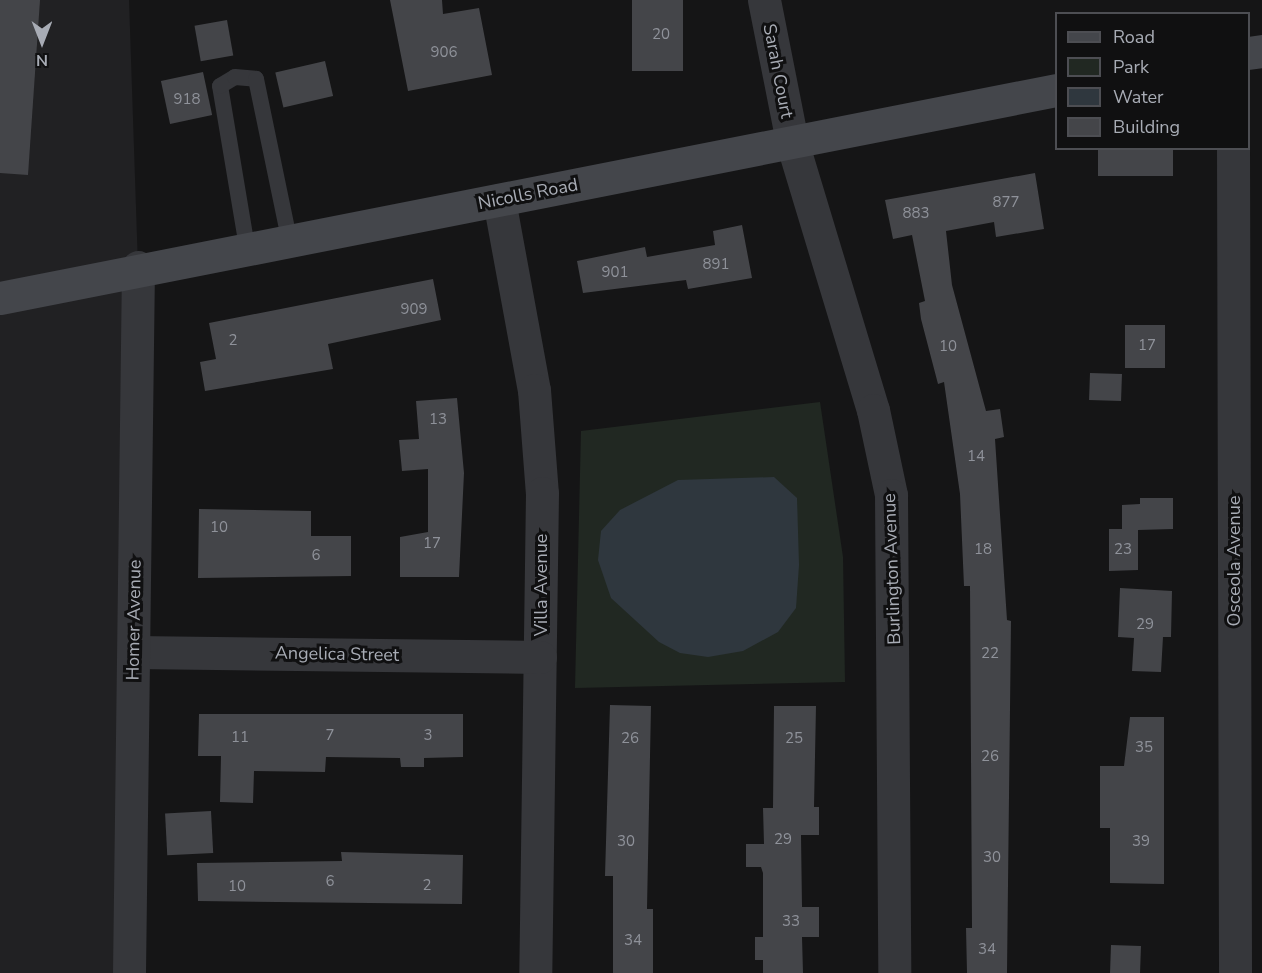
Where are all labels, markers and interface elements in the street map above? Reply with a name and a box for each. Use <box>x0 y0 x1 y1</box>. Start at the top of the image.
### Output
north arrow <box>12 12 72 72</box>
legend <box>1055 12 1250 150</box>
street label: Sarah Court <box>758 22 798 120</box>
text: Road <box>1113 25 1155 49</box>
house number: 20 <box>652 26 670 44</box>
house number: 906 <box>431 44 457 62</box>
text: N <box>36 49 48 71</box>
text: Park <box>1113 55 1149 79</box>
text: Water <box>1113 85 1164 109</box>
house number: 918 <box>174 91 200 109</box>
text: Building <box>1113 115 1180 139</box>
street label: Nicolls Road <box>476 174 580 214</box>
house number: 877 <box>993 194 1019 212</box>
house number: 883 <box>903 205 929 223</box>
house number: 891 <box>703 256 729 274</box>
house number: 901 <box>602 264 628 282</box>
house number: 909 <box>401 301 427 319</box>
house number: 2 <box>229 332 237 350</box>
house number: 17 <box>1138 337 1156 355</box>
house number: 10 <box>939 338 957 356</box>
house number: 13 <box>429 411 447 429</box>
house number: 14 <box>967 448 985 466</box>
street label: Burlington Avenue <box>879 493 905 645</box>
street label: Osceola Avenue <box>1223 496 1245 626</box>
house number: 10 <box>210 519 228 537</box>
street label: Villa Avenue <box>530 534 552 636</box>
house number: 17 <box>423 535 441 553</box>
house number: 18 <box>974 541 992 559</box>
house number: 23 <box>1114 541 1132 559</box>
house number: 6 <box>312 547 320 565</box>
street label: Homer Avenue <box>122 559 146 681</box>
house number: 29 <box>1136 616 1154 634</box>
street label: Angelica Street <box>275 642 399 666</box>
house number: 22 <box>981 645 999 663</box>
house number: 7 <box>326 727 334 745</box>
house number: 3 <box>424 727 432 745</box>
house number: 11 <box>231 729 249 747</box>
house number: 26 <box>621 730 639 748</box>
house number: 25 <box>785 730 803 748</box>
house number: 35 <box>1135 739 1153 757</box>
house number: 26 <box>981 748 999 766</box>
house number: 29 <box>774 831 792 849</box>
house number: 30 <box>617 833 635 851</box>
house number: 39 <box>1132 833 1150 851</box>
house number: 30 <box>983 849 1001 867</box>
house number: 6 <box>326 873 334 891</box>
house number: 2 <box>423 877 431 895</box>
house number: 10 <box>228 878 246 896</box>
house number: 33 <box>782 913 800 931</box>
house number: 34 <box>624 932 642 950</box>
house number: 34 <box>978 941 996 959</box>

